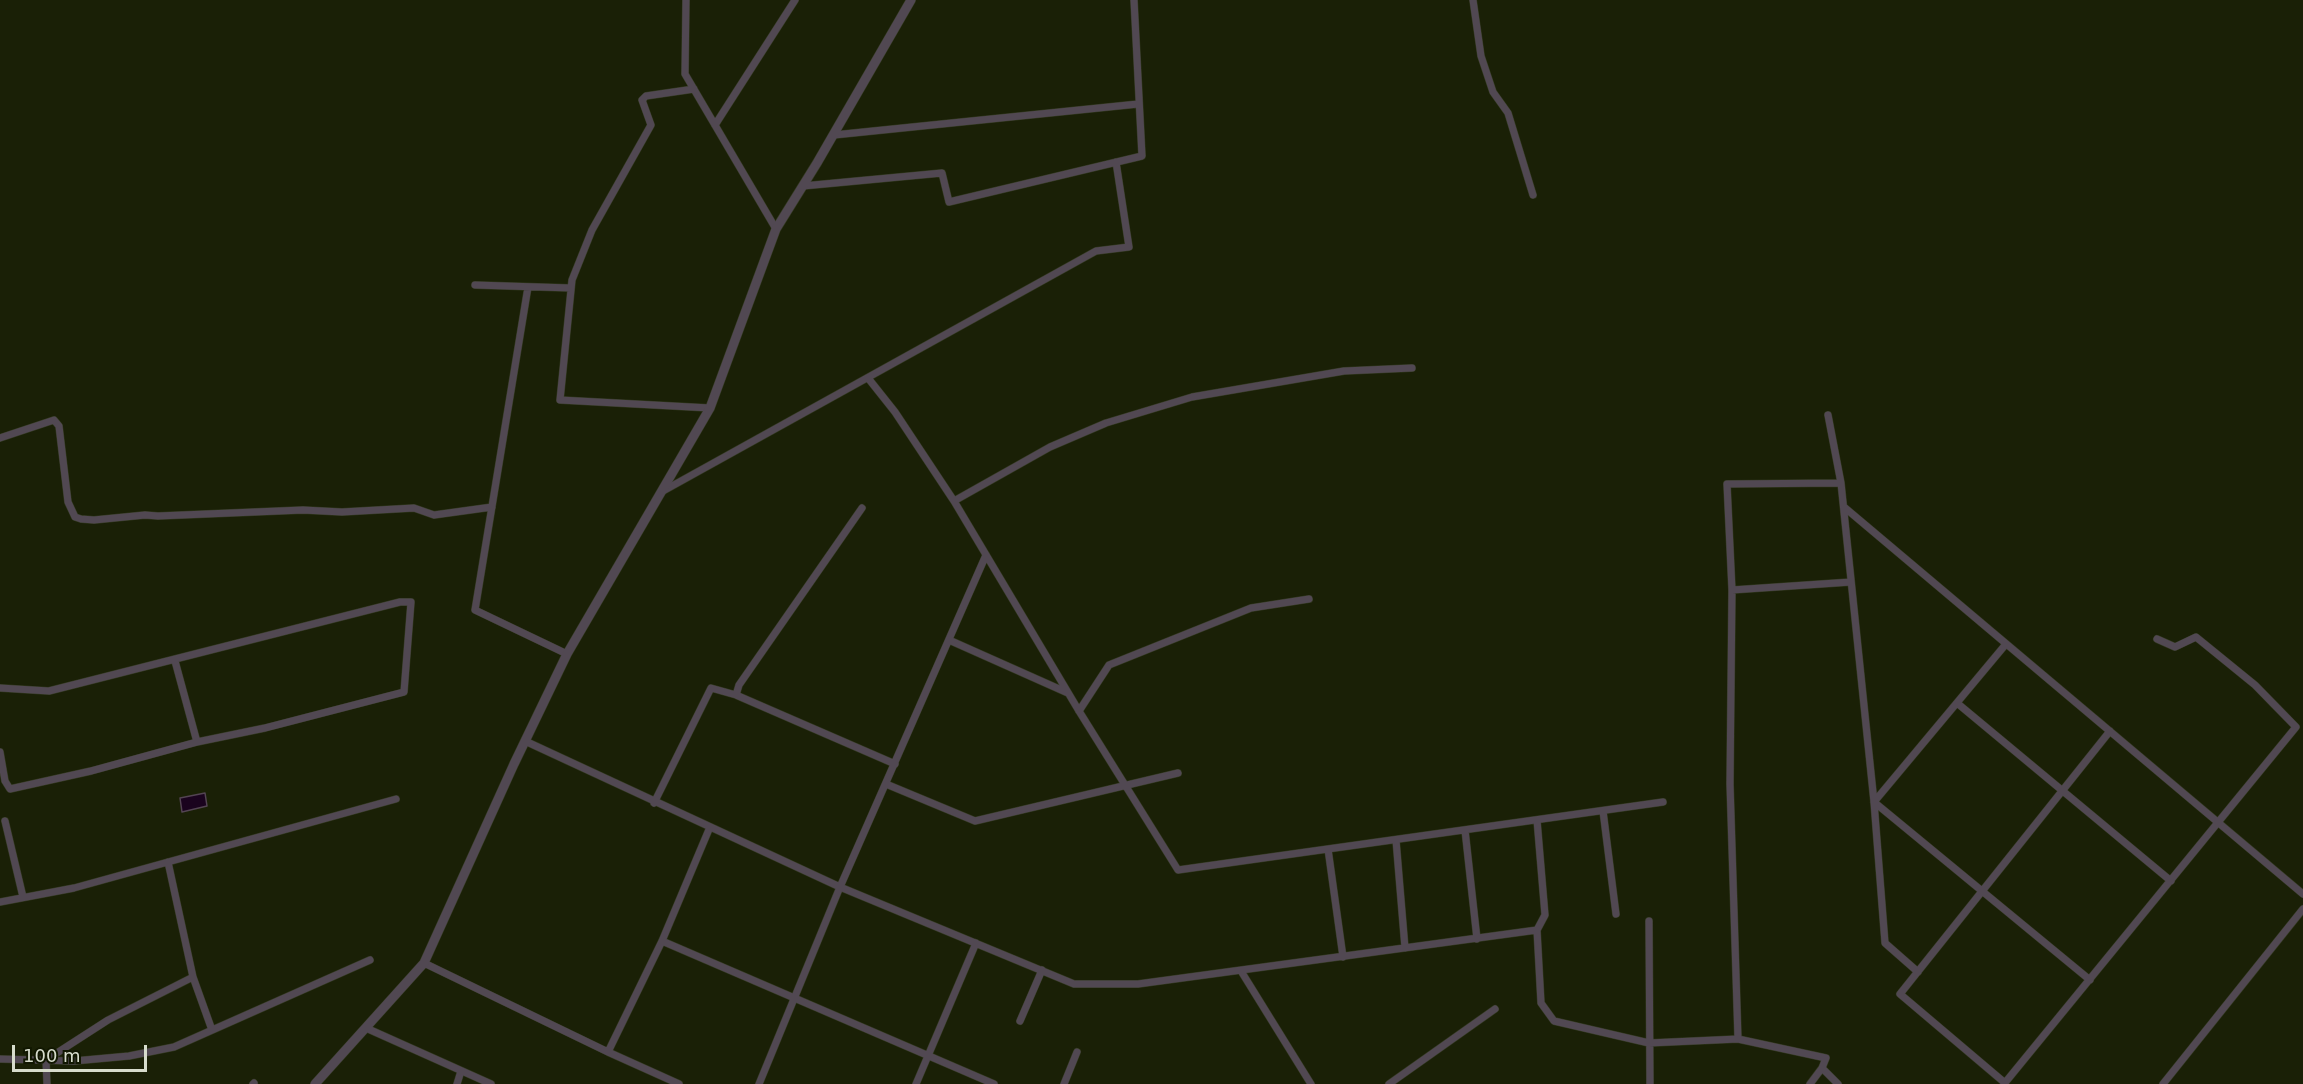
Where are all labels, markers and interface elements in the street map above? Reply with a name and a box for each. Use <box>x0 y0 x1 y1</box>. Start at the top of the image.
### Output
scale bar <box>15 1033 150 1071</box>
text: 100 m <box>23 1045 81 1066</box>

